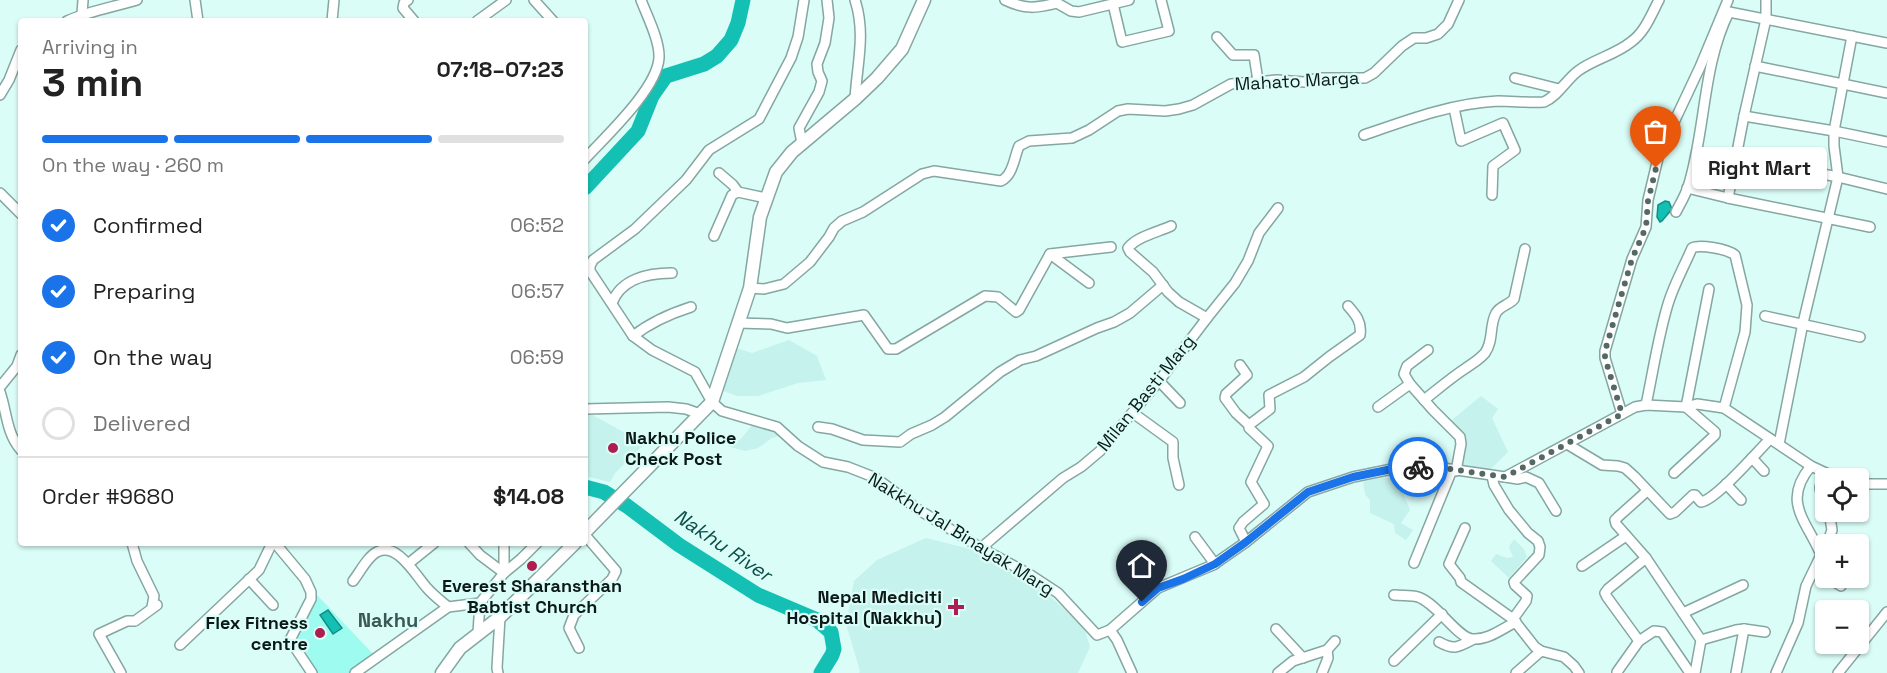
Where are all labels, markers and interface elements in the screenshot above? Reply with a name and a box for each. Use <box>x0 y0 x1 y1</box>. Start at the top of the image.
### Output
text: Arriving in <box>42 34 138 60</box>
text: 07:18–07:23 <box>436 55 564 83</box>
text: 3 min <box>42 58 143 107</box>
street label: Mahato Marga <box>1234 66 1360 95</box>
pin <box>1630 106 1681 168</box>
icon: bag <box>1639 115 1672 148</box>
callout: Right Mart <box>1692 147 1827 189</box>
text: On the way · 260 m <box>42 152 224 178</box>
text: Right Mart <box>1708 155 1811 181</box>
icon: check <box>42 209 75 242</box>
text: Confirmed <box>93 211 203 239</box>
text: 06:52 <box>510 212 564 238</box>
icon: check <box>42 275 75 308</box>
text: Preparing <box>93 277 195 305</box>
text: 06:57 <box>511 278 564 304</box>
street label: Milan Basti Marg <box>1092 330 1200 456</box>
icon: check <box>42 341 75 374</box>
text: On the way <box>93 343 212 371</box>
text: 06:59 <box>510 344 564 370</box>
text: Delivered <box>93 409 191 437</box>
place label: Nakhu Police Check Post <box>625 426 736 470</box>
courier <box>1388 437 1448 497</box>
marker: Nakhu Police Check Post <box>606 441 620 455</box>
icon: bike <box>1402 451 1435 484</box>
street label: Nakkhu Jal Binayak Marg <box>864 467 1058 600</box>
map controls <box>1815 468 1869 654</box>
button: locate <box>1815 468 1869 522</box>
text: Order #9680 <box>42 482 174 510</box>
text: $14.08 <box>493 482 564 510</box>
water label: Nakhu River <box>669 503 779 589</box>
button: + <box>1815 534 1869 588</box>
pin <box>1116 540 1167 602</box>
icon: home <box>1125 549 1158 582</box>
marker: Everest Sharansthan Babtist Church <box>525 559 539 573</box>
place label: Everest Sharansthan Babtist Church <box>442 574 622 618</box>
place label: Nepal Mediciti Hospital (Nakkhu) <box>787 585 942 629</box>
marker: Nepal Mediciti Hospital (Nakkhu) <box>947 598 965 616</box>
button: − <box>1815 600 1869 654</box>
district label: Nakhu <box>358 607 418 633</box>
place label: Flex Fitness centre <box>206 611 308 655</box>
marker: Flex Fitness centre <box>313 626 327 640</box>

